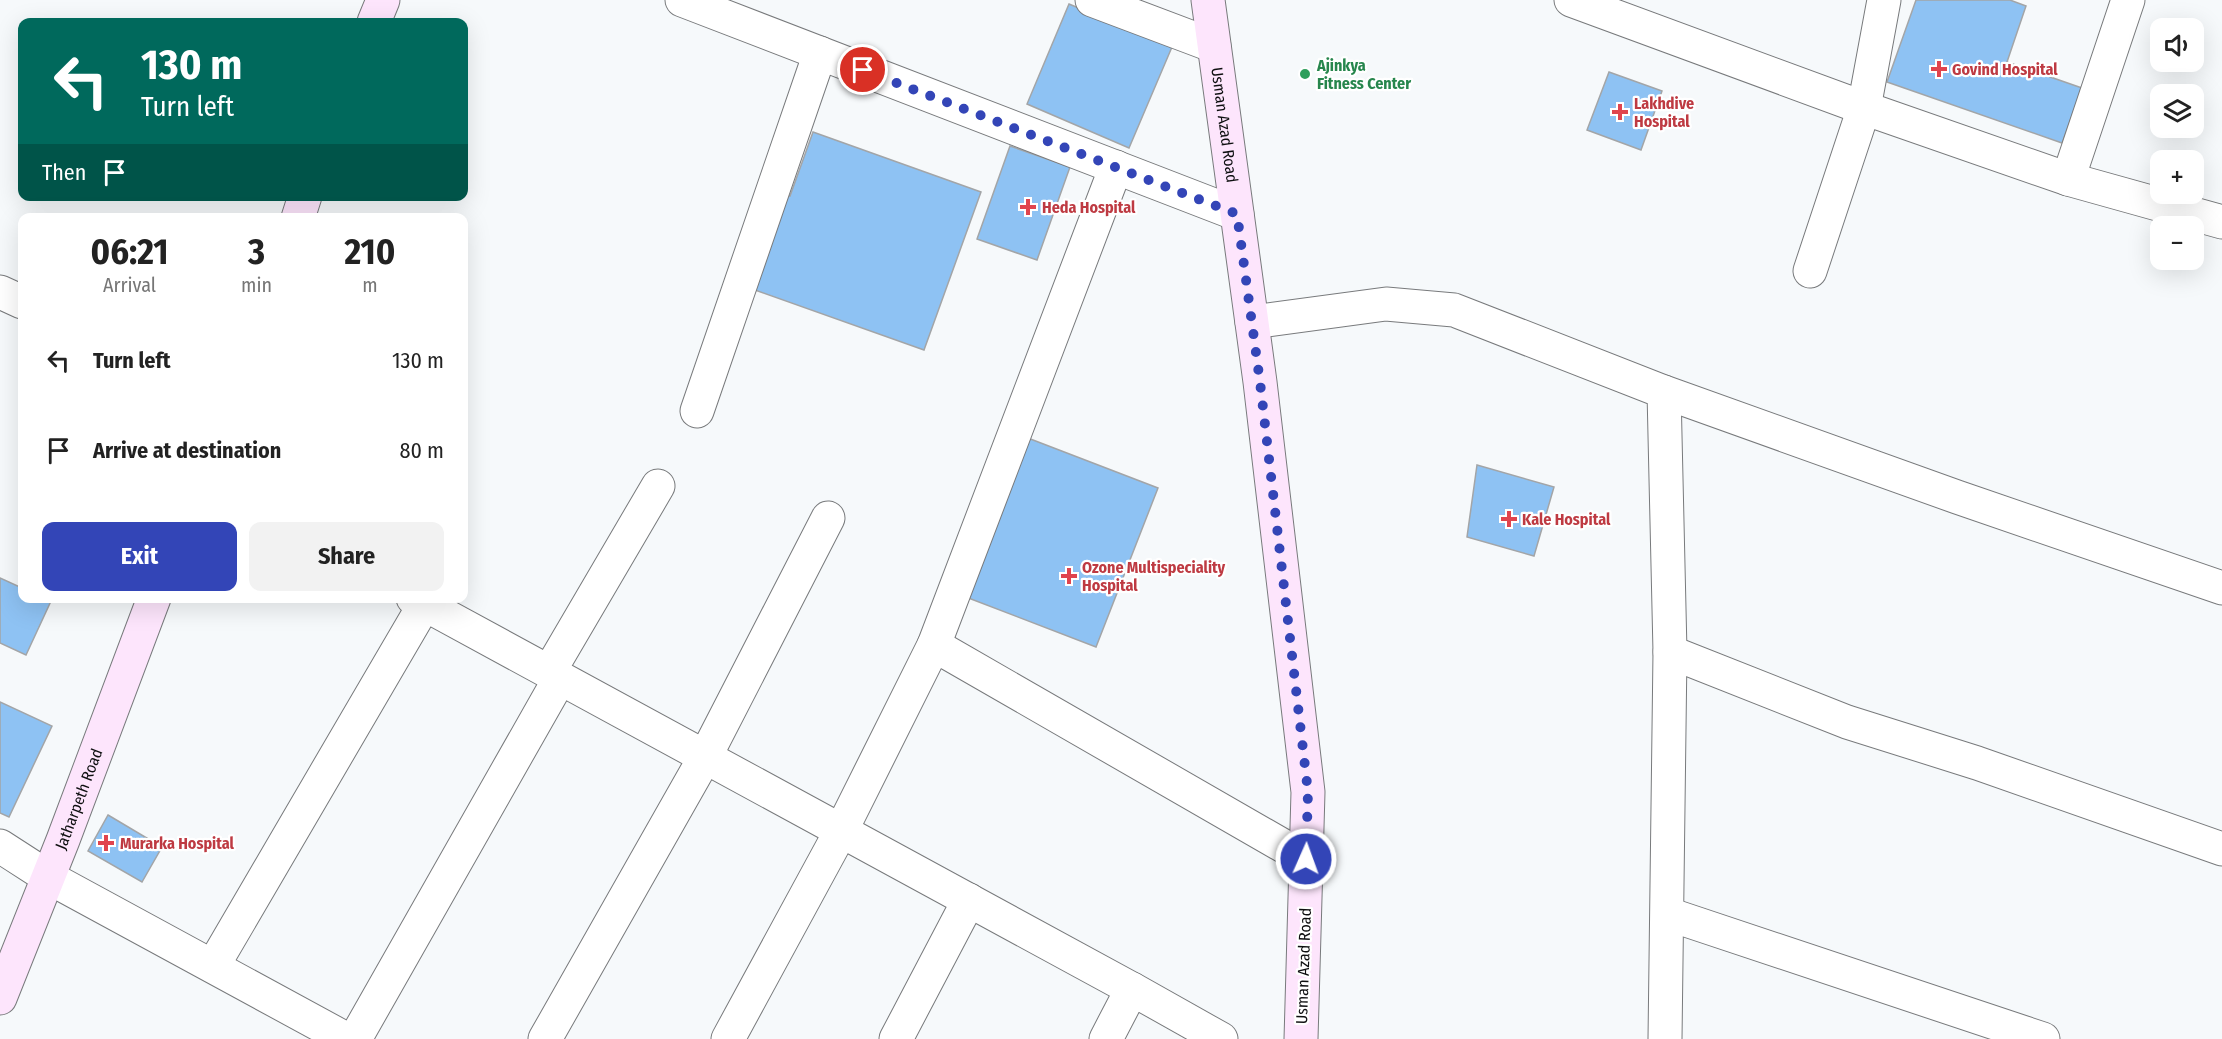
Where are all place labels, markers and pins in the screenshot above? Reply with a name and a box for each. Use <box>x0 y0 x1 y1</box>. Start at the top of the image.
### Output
pin <box>837 44 888 95</box>
place label: Ajinkya Fitness Center <box>1316 56 1411 93</box>
marker: Govind Hospital <box>1930 60 1948 78</box>
place label: Govind Hospital <box>1952 60 2058 79</box>
marker: Ajinkya Fitness Center <box>1298 67 1312 81</box>
place label: Lakhdive Hospital <box>1634 94 1694 131</box>
marker: Lakhdive Hospital <box>1611 103 1629 121</box>
marker: Heda Hospital <box>1019 198 1037 216</box>
place label: Heda Hospital <box>1042 198 1136 217</box>
marker: Kale Hospital <box>1500 510 1518 528</box>
place label: Kale Hospital <box>1522 510 1611 529</box>
place label: Ozone Multispeciality Hospital <box>1082 558 1226 595</box>
marker: Ozone Multispeciality Hospital <box>1060 567 1078 585</box>
marker: Murarka Hospital <box>97 834 115 852</box>
place label: Murarka Hospital <box>120 834 234 853</box>

